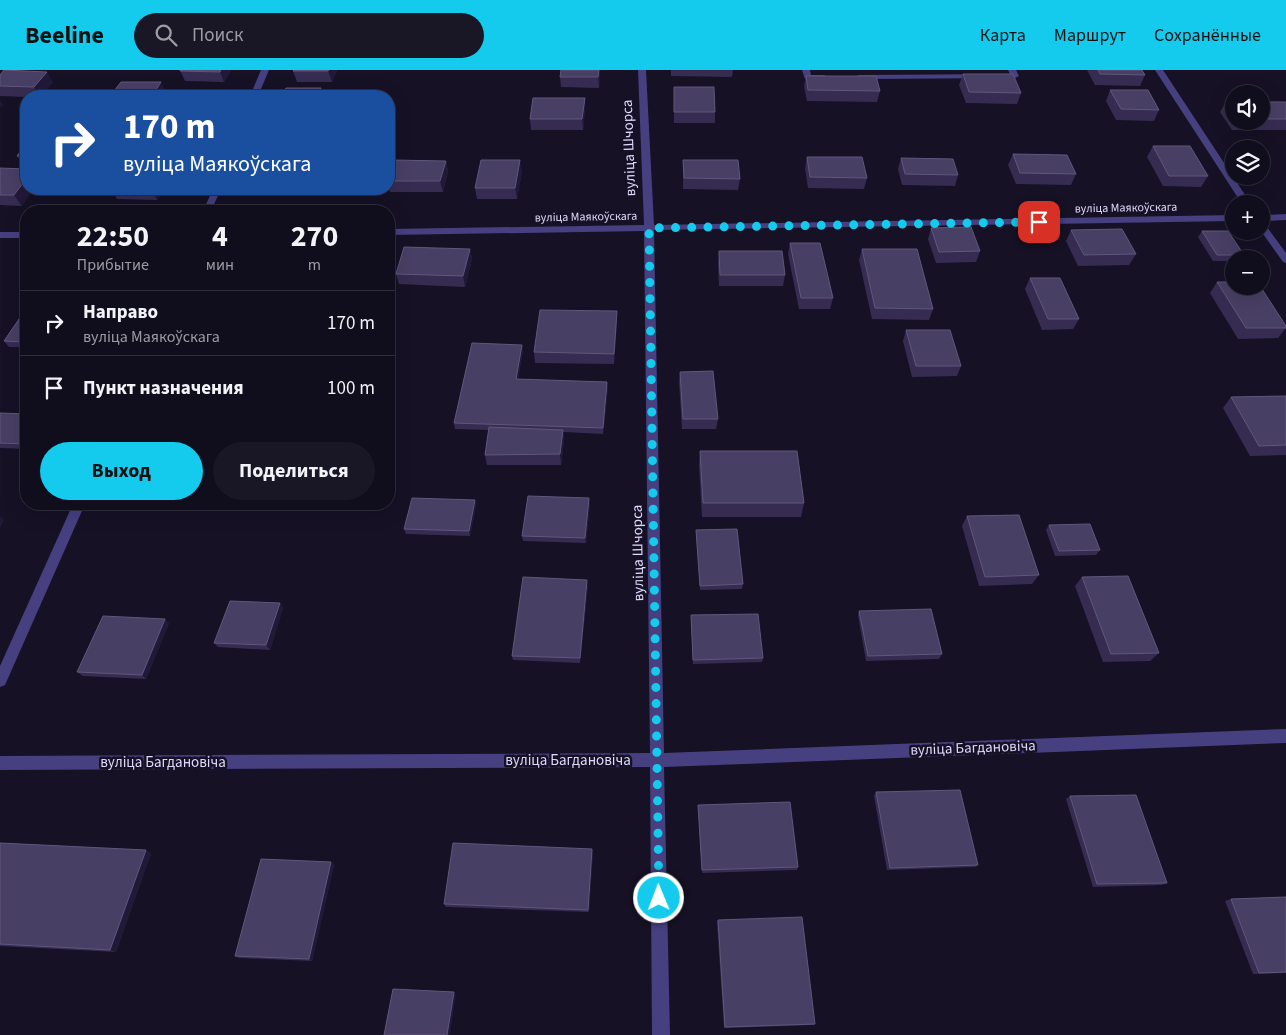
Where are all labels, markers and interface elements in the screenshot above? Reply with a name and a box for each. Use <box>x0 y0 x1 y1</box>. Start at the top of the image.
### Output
search box <box>134 13 484 58</box>
text: Beeline <box>25 18 104 53</box>
icon: search <box>152 21 180 49</box>
text: Поиск <box>192 22 243 49</box>
text: Карта <box>980 23 1026 48</box>
text: Маршрут <box>1054 23 1126 48</box>
text: Сохранённые <box>1154 23 1261 48</box>
map controls <box>1225 85 1270 295</box>
button: sound <box>1225 85 1270 130</box>
street label: вуліца Шчорса <box>617 99 641 197</box>
text: 170 m <box>123 102 215 152</box>
icon: right <box>40 110 105 175</box>
button: layers <box>1225 140 1270 185</box>
text: вуліца Маякоўскага <box>123 148 311 180</box>
button: + <box>1225 195 1270 240</box>
street label: вуліца Маякоўскага <box>1075 199 1177 217</box>
pin <box>1018 201 1060 243</box>
street label: вуліца Маякоўскага <box>535 208 637 226</box>
icon: arrive <box>1025 208 1053 236</box>
text: 22:50 <box>77 215 149 258</box>
text: 4 <box>212 215 228 258</box>
text: 270 <box>291 215 338 258</box>
button: − <box>1225 250 1270 295</box>
text: Прибытие <box>77 254 149 276</box>
text: мин <box>206 254 234 276</box>
text: m <box>308 254 321 276</box>
text: Направо <box>83 299 158 326</box>
icon: right <box>40 309 68 337</box>
text: 170 m <box>327 310 375 337</box>
text: вуліца Маякоўскага <box>83 326 220 348</box>
icon: arrive <box>40 374 68 402</box>
text: Пункт назначения <box>83 375 244 402</box>
text: 100 m <box>327 375 375 402</box>
button: Выход <box>40 442 203 500</box>
button: Поделиться <box>213 442 375 500</box>
street label: вуліца Шчорса <box>627 505 649 601</box>
street label: вуліца Багдановіча <box>910 735 1036 761</box>
street label: вуліца Багдановіча <box>505 750 631 771</box>
street label: вуліца Багдановіча <box>100 752 226 773</box>
position arrow <box>632 871 684 923</box>

